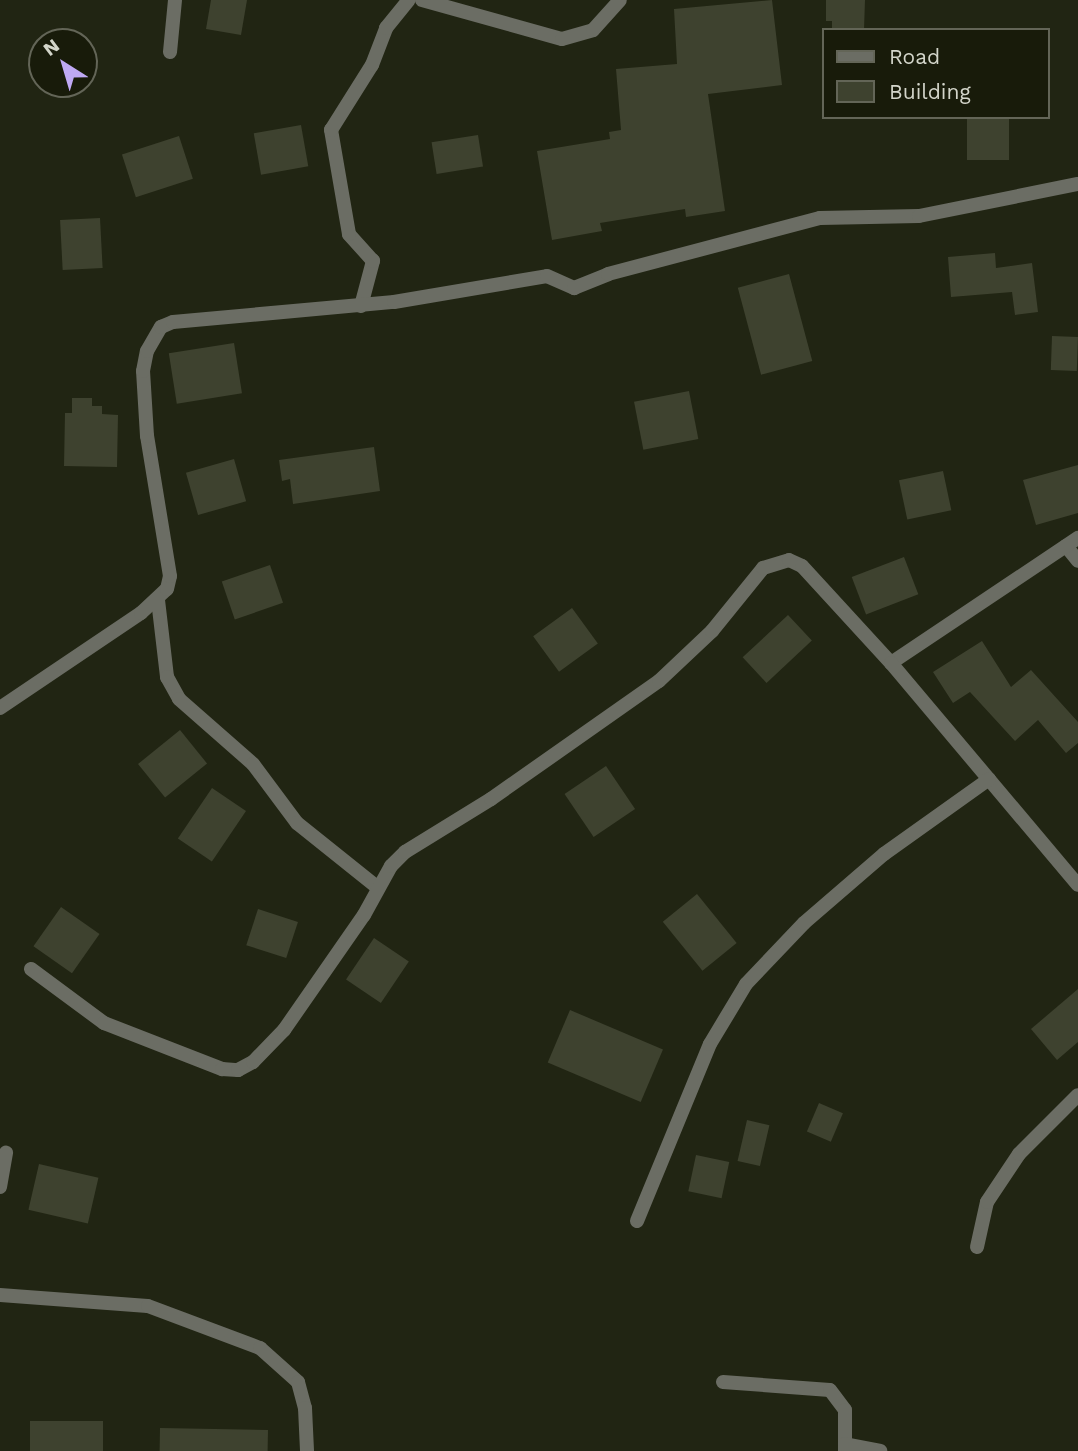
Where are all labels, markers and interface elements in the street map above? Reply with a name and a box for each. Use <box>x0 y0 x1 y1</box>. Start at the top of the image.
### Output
north arrow <box>28 28 98 98</box>
legend <box>822 28 1050 119</box>
text: N <box>39 34 64 61</box>
text: Road <box>889 44 940 69</box>
text: Building <box>889 79 971 104</box>

